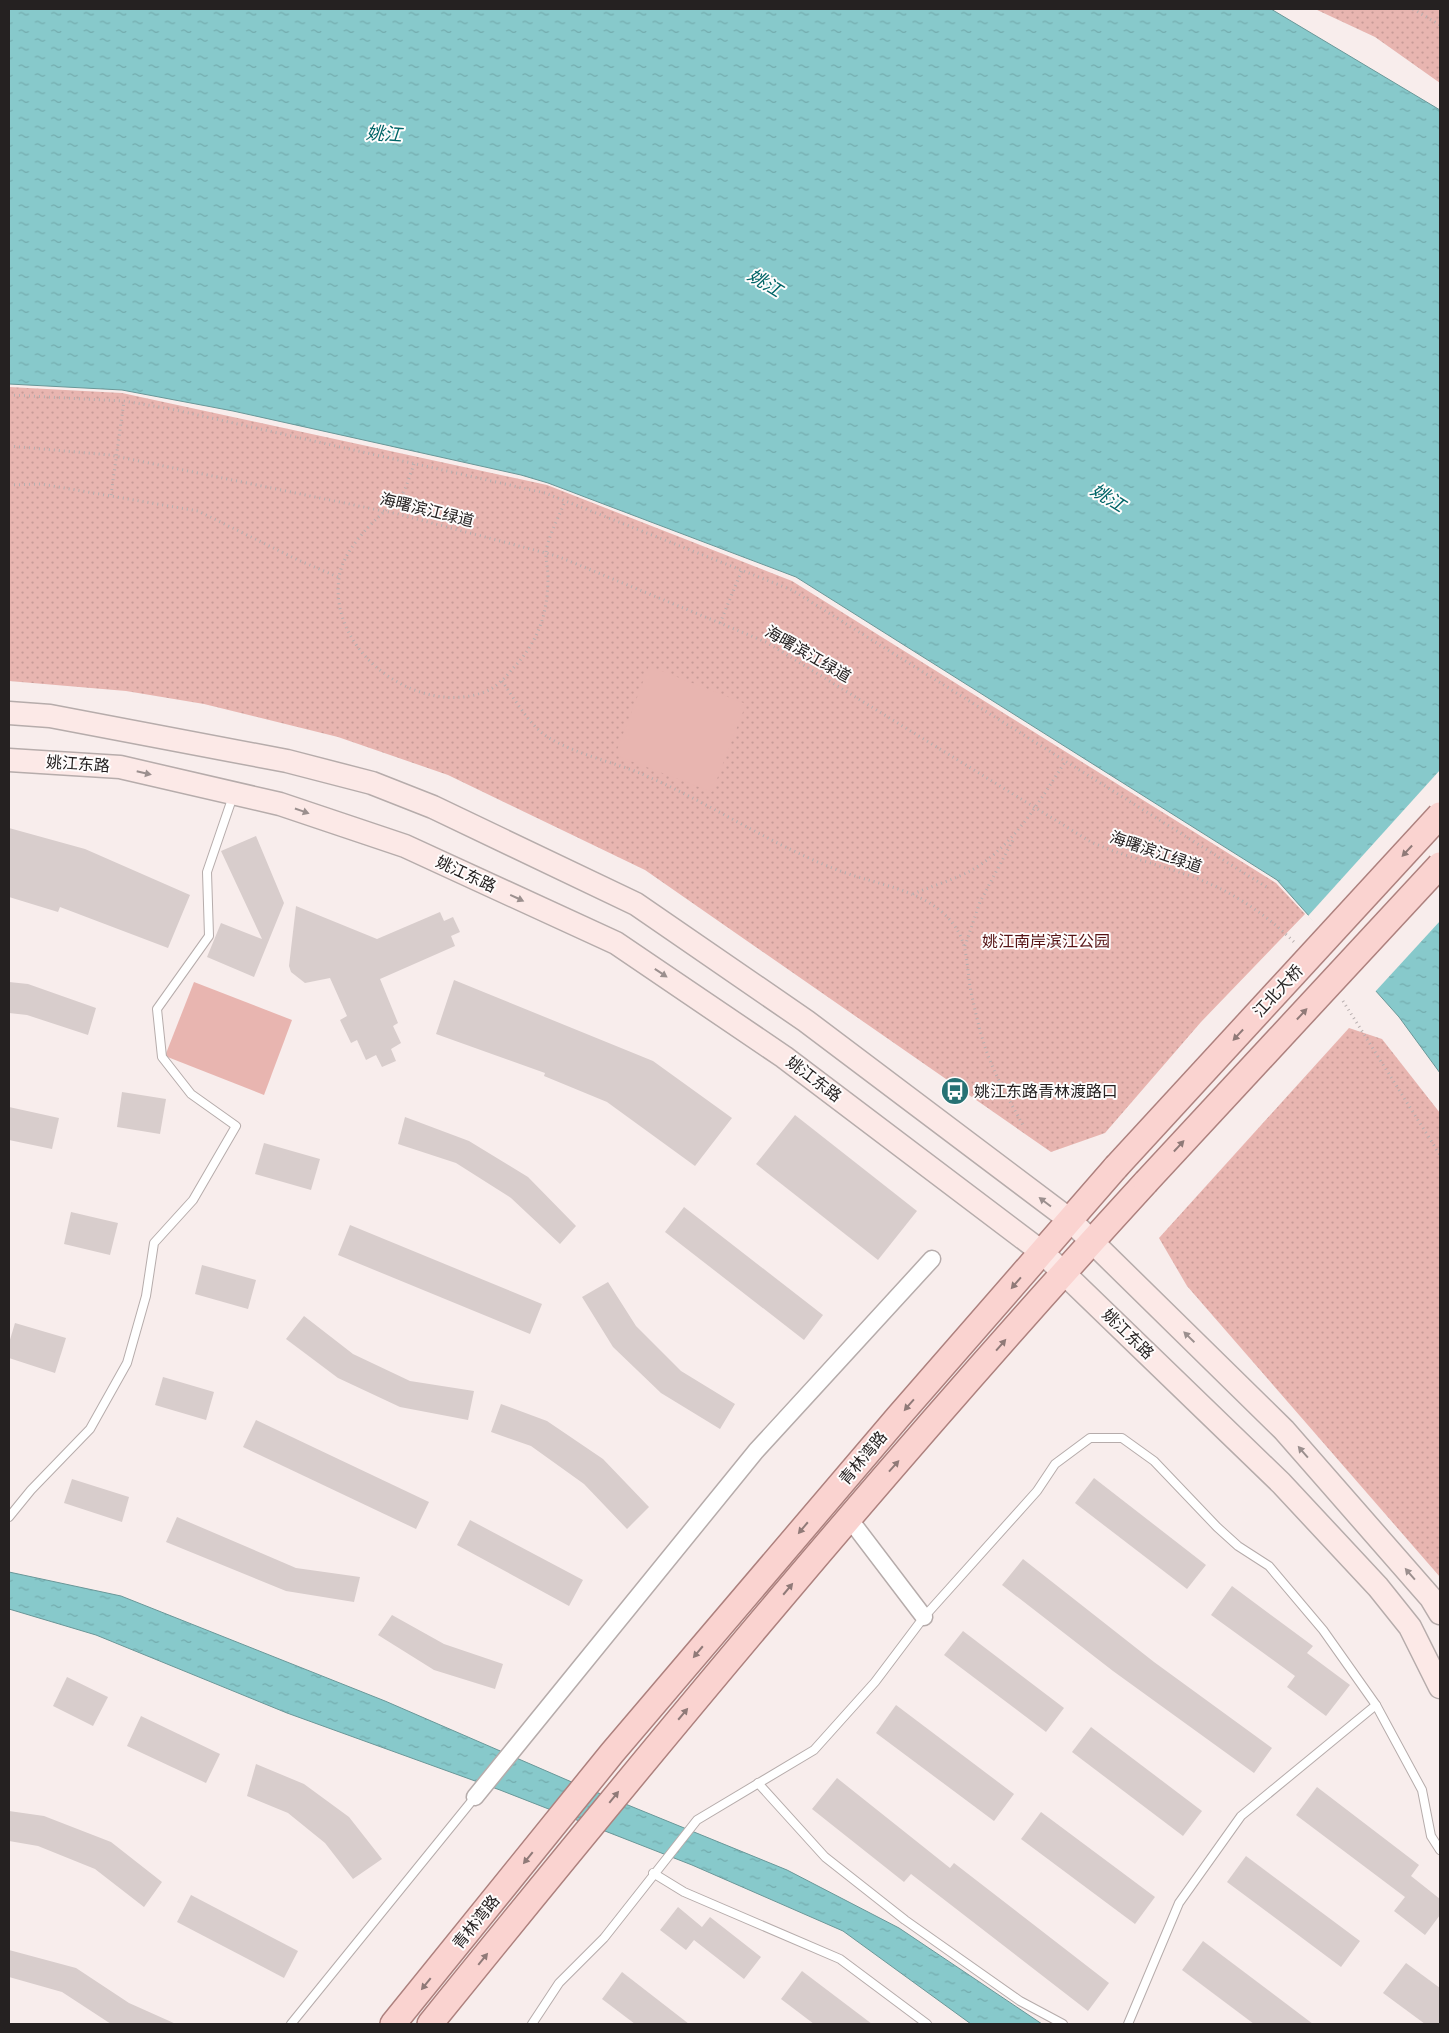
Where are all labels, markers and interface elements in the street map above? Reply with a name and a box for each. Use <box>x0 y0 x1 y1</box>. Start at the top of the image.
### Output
water label: 姚江 <box>365 122 405 146</box>
water label: 姚江 <box>744 264 788 303</box>
water label: 姚江 <box>1087 479 1131 518</box>
street label: 海曙滨江绿道 <box>378 489 476 531</box>
street label: 海曙滨江绿道 <box>762 622 854 686</box>
street label: 姚江东路 <box>45 752 111 776</box>
one-way arrow <box>137 769 152 777</box>
one-way arrow <box>295 807 310 815</box>
street label: 海曙滨江绿道 <box>1108 827 1204 877</box>
one-way arrow <box>1401 845 1413 857</box>
street label: 姚江东路 <box>433 852 499 896</box>
one-way arrow <box>510 894 524 902</box>
park label: 姚江南岸滨江公园 <box>982 932 1110 951</box>
street label: 江北大桥 <box>1249 961 1307 1021</box>
one-way arrow <box>654 968 668 978</box>
one-way arrow <box>1296 1009 1308 1021</box>
one-way arrow <box>1232 1029 1244 1041</box>
street label: 姚江东路 <box>783 1052 845 1106</box>
bus stop icon: 姚江东路青林渡路口 <box>940 1076 970 1106</box>
place label: 姚江东路青林渡路口 <box>974 1082 1118 1101</box>
one-way arrow <box>1173 1140 1185 1152</box>
one-way arrow <box>1039 1196 1052 1207</box>
one-way arrow <box>1010 1276 1022 1288</box>
street label: 姚江东路 <box>1098 1305 1158 1363</box>
one-way arrow <box>1183 1331 1195 1343</box>
one-way arrow <box>996 1338 1007 1351</box>
one-way arrow <box>903 1398 914 1411</box>
street label: 青林湾路 <box>835 1427 891 1489</box>
one-way arrow <box>1297 1447 1309 1459</box>
one-way arrow <box>888 1461 900 1473</box>
one-way arrow <box>797 1522 809 1534</box>
one-way arrow <box>1405 1568 1416 1581</box>
one-way arrow <box>782 1583 793 1596</box>
one-way arrow <box>692 1645 703 1658</box>
one-way arrow <box>677 1708 689 1720</box>
one-way arrow <box>609 1790 620 1803</box>
one-way arrow <box>523 1851 534 1864</box>
street label: 青林湾路 <box>448 1891 504 1953</box>
one-way arrow <box>477 1953 488 1966</box>
one-way arrow <box>420 1977 431 1990</box>

